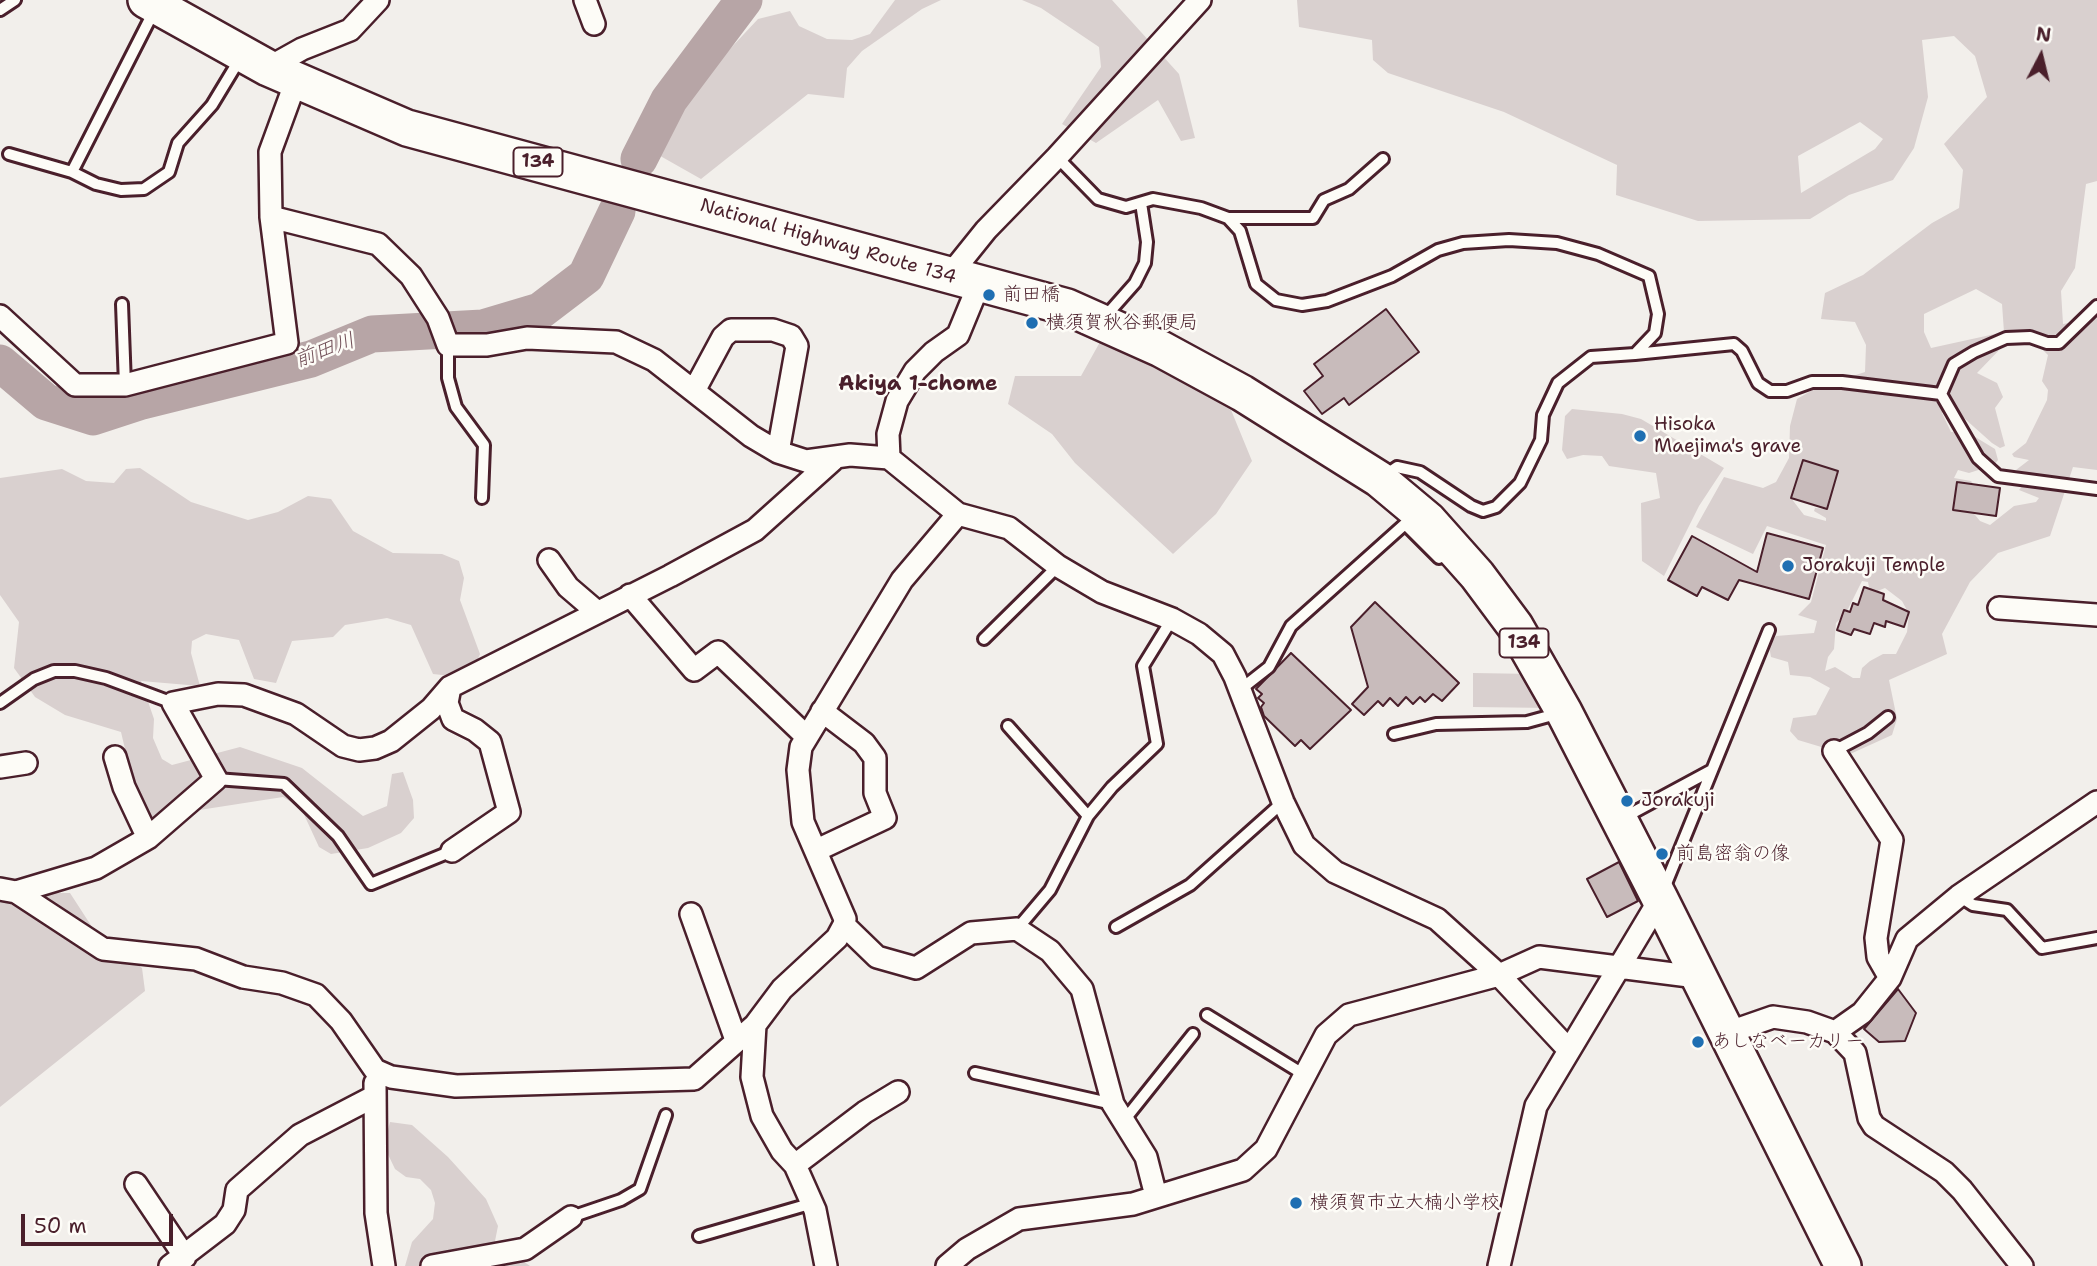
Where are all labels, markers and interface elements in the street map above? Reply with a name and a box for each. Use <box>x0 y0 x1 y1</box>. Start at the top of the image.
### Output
north arrow <box>2006 21 2076 91</box>
text: N <box>2035 21 2053 48</box>
road number: 134 <box>514 148 562 176</box>
street label: National Highway Route 134 <box>697 194 959 290</box>
place label: 前田橋 <box>1003 284 1060 306</box>
marker: 前田橋 <box>981 287 997 303</box>
place label: 横須賀秋谷郵便局 <box>1046 312 1198 334</box>
marker: 横須賀秋谷郵便局 <box>1024 315 1040 331</box>
water label: 前田川 <box>291 328 359 374</box>
district label: Akiya 1-chome <box>838 372 998 398</box>
place label: Hisoka Maejima's grave <box>1654 414 1801 458</box>
marker: Hisoka Maejima's grave <box>1632 428 1648 444</box>
place label: Jorakuji Temple <box>1802 555 1946 577</box>
marker: Jorakuji Temple <box>1780 558 1796 574</box>
road number: 134 <box>1500 628 1548 658</box>
place label: Jorakuji <box>1641 790 1715 812</box>
marker: Jorakuji <box>1619 793 1635 809</box>
place label: 前島密翁の像 <box>1676 843 1790 865</box>
marker: 前島密翁の像 <box>1654 846 1670 862</box>
place label: あしなベーカリー <box>1712 1031 1864 1053</box>
marker: あしなベーカリー <box>1690 1034 1706 1050</box>
place label: 横須賀市立大楠小学校 <box>1310 1192 1500 1214</box>
marker: 横須賀市立大楠小学校 <box>1288 1195 1304 1211</box>
scale bar <box>24 1200 177 1244</box>
text: 50 m <box>34 1212 87 1240</box>

